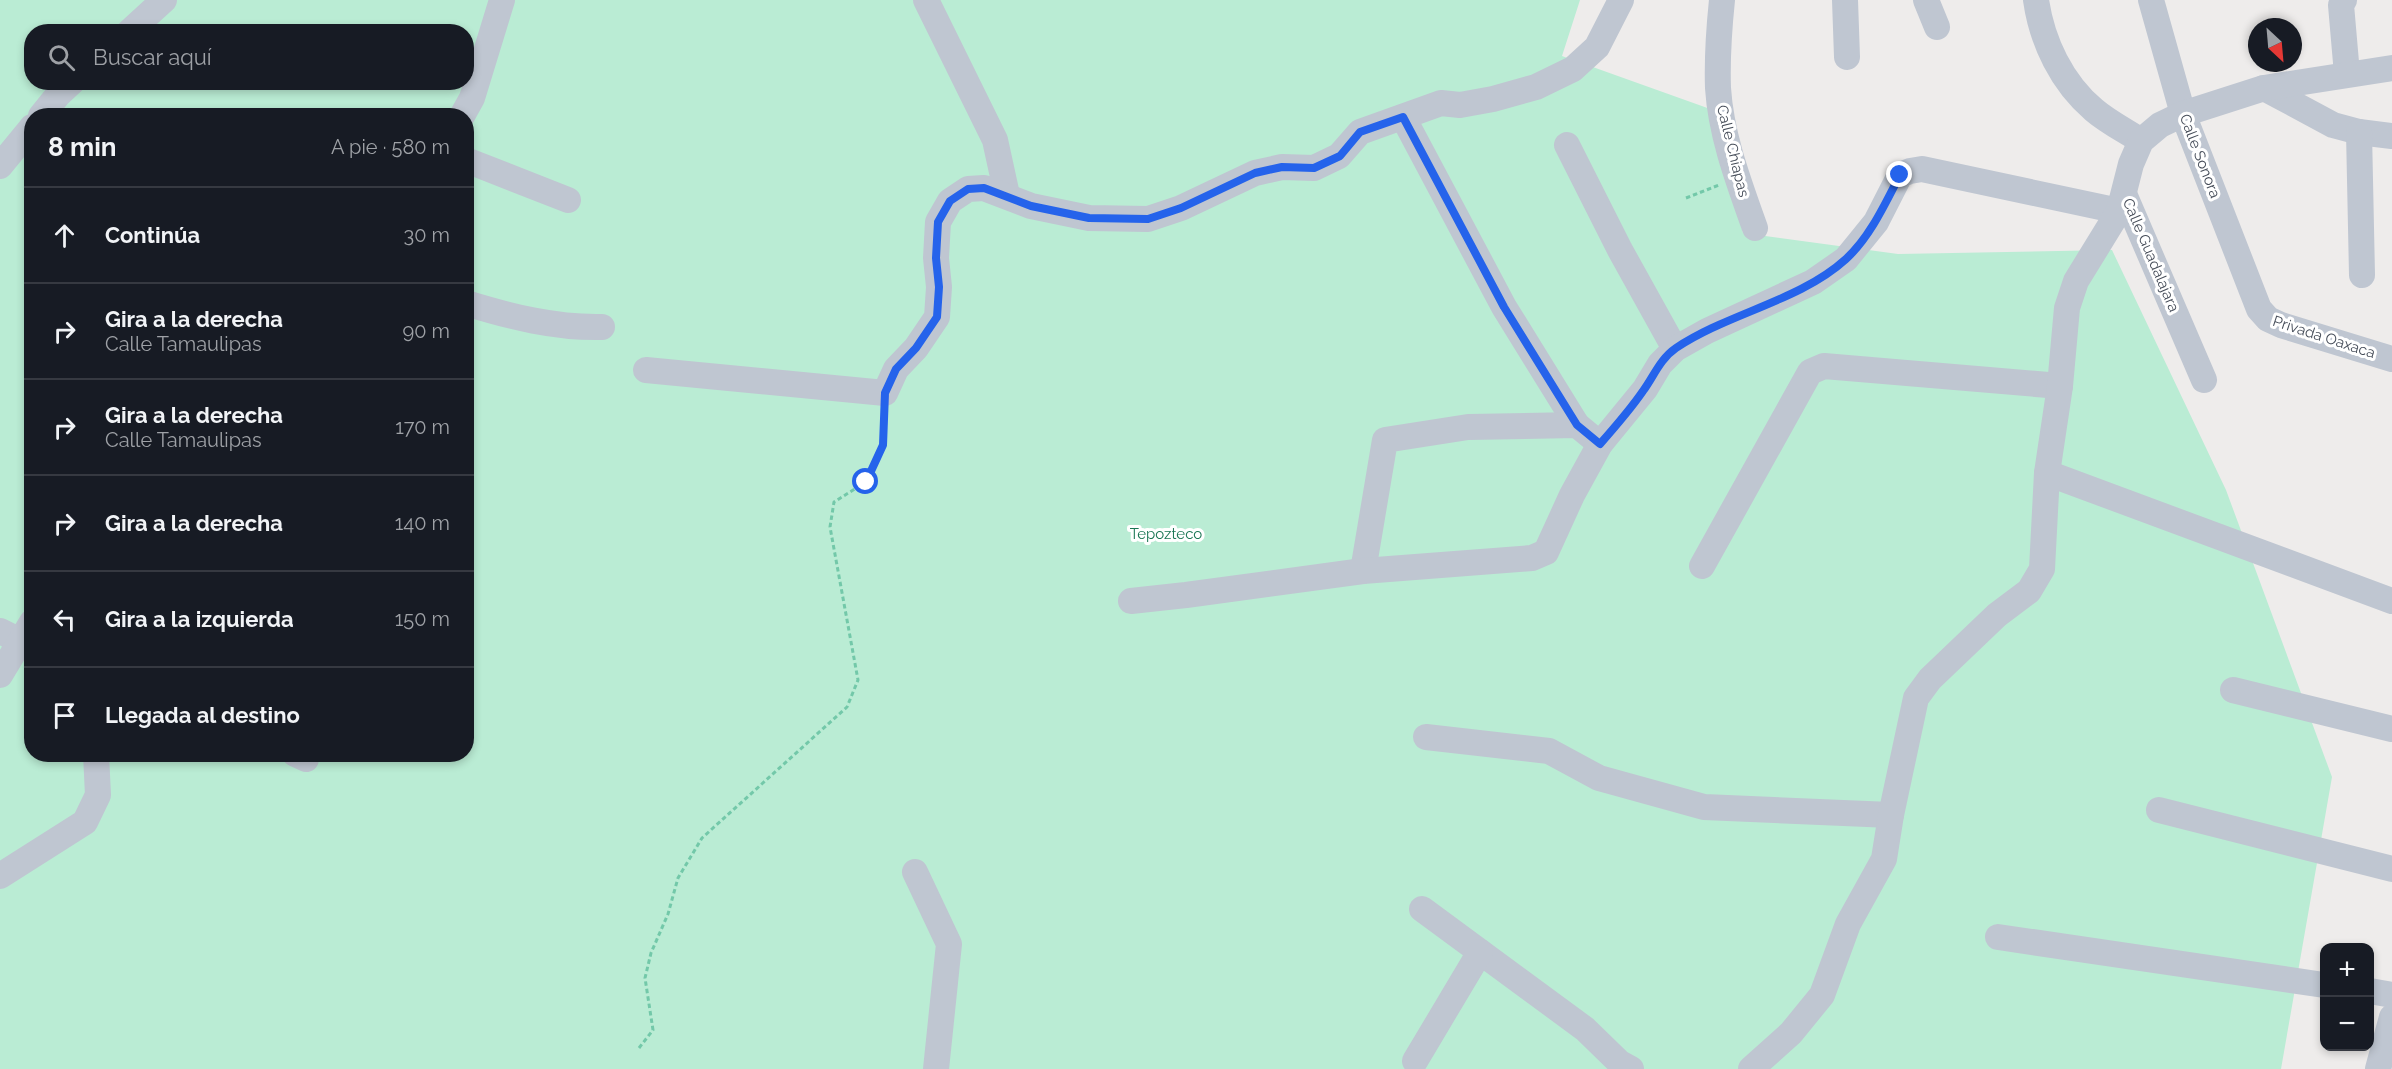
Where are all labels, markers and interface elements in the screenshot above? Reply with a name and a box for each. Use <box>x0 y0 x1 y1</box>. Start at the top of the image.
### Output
north arrow <box>2248 18 2302 72</box>
search box <box>24 24 474 90</box>
icon: search <box>45 41 78 74</box>
text: Buscar aquí <box>93 44 212 70</box>
street label: Calle Chiapas <box>1713 103 1753 199</box>
street label: Calle Sonora <box>2176 112 2224 200</box>
text: 8 min <box>48 132 116 162</box>
text: A pie · 580 m <box>331 135 450 159</box>
route end <box>1886 161 1912 187</box>
street label: Calle Guadalajara <box>2119 195 2183 315</box>
icon: ahead <box>48 219 81 252</box>
text: Continúa <box>105 222 200 248</box>
text: 30 m <box>404 223 450 247</box>
text: Gira a la derecha <box>105 306 283 332</box>
street label: Privada Oaxaca <box>2271 312 2377 362</box>
icon: right <box>48 315 81 348</box>
text: 90 m <box>403 319 450 343</box>
text: Calle Tamaulipas <box>105 332 262 356</box>
text: Gira a la derecha <box>105 402 283 428</box>
icon: right <box>48 411 81 444</box>
text: 170 m <box>395 415 450 439</box>
text: Calle Tamaulipas <box>105 428 262 452</box>
route start <box>852 468 878 494</box>
icon: right <box>48 507 81 540</box>
text: Gira a la derecha <box>105 510 283 536</box>
text: 140 m <box>395 511 450 535</box>
park label: Tepozteco <box>1130 525 1202 543</box>
icon: left <box>48 603 81 636</box>
text: Gira a la izquierda <box>105 606 294 632</box>
text: 150 m <box>395 607 450 631</box>
icon: arrive <box>48 699 81 732</box>
text: Llegada al destino <box>105 702 300 728</box>
map controls <box>2320 943 2374 1051</box>
button: + <box>2320 943 2374 997</box>
button: − <box>2320 997 2374 1051</box>

